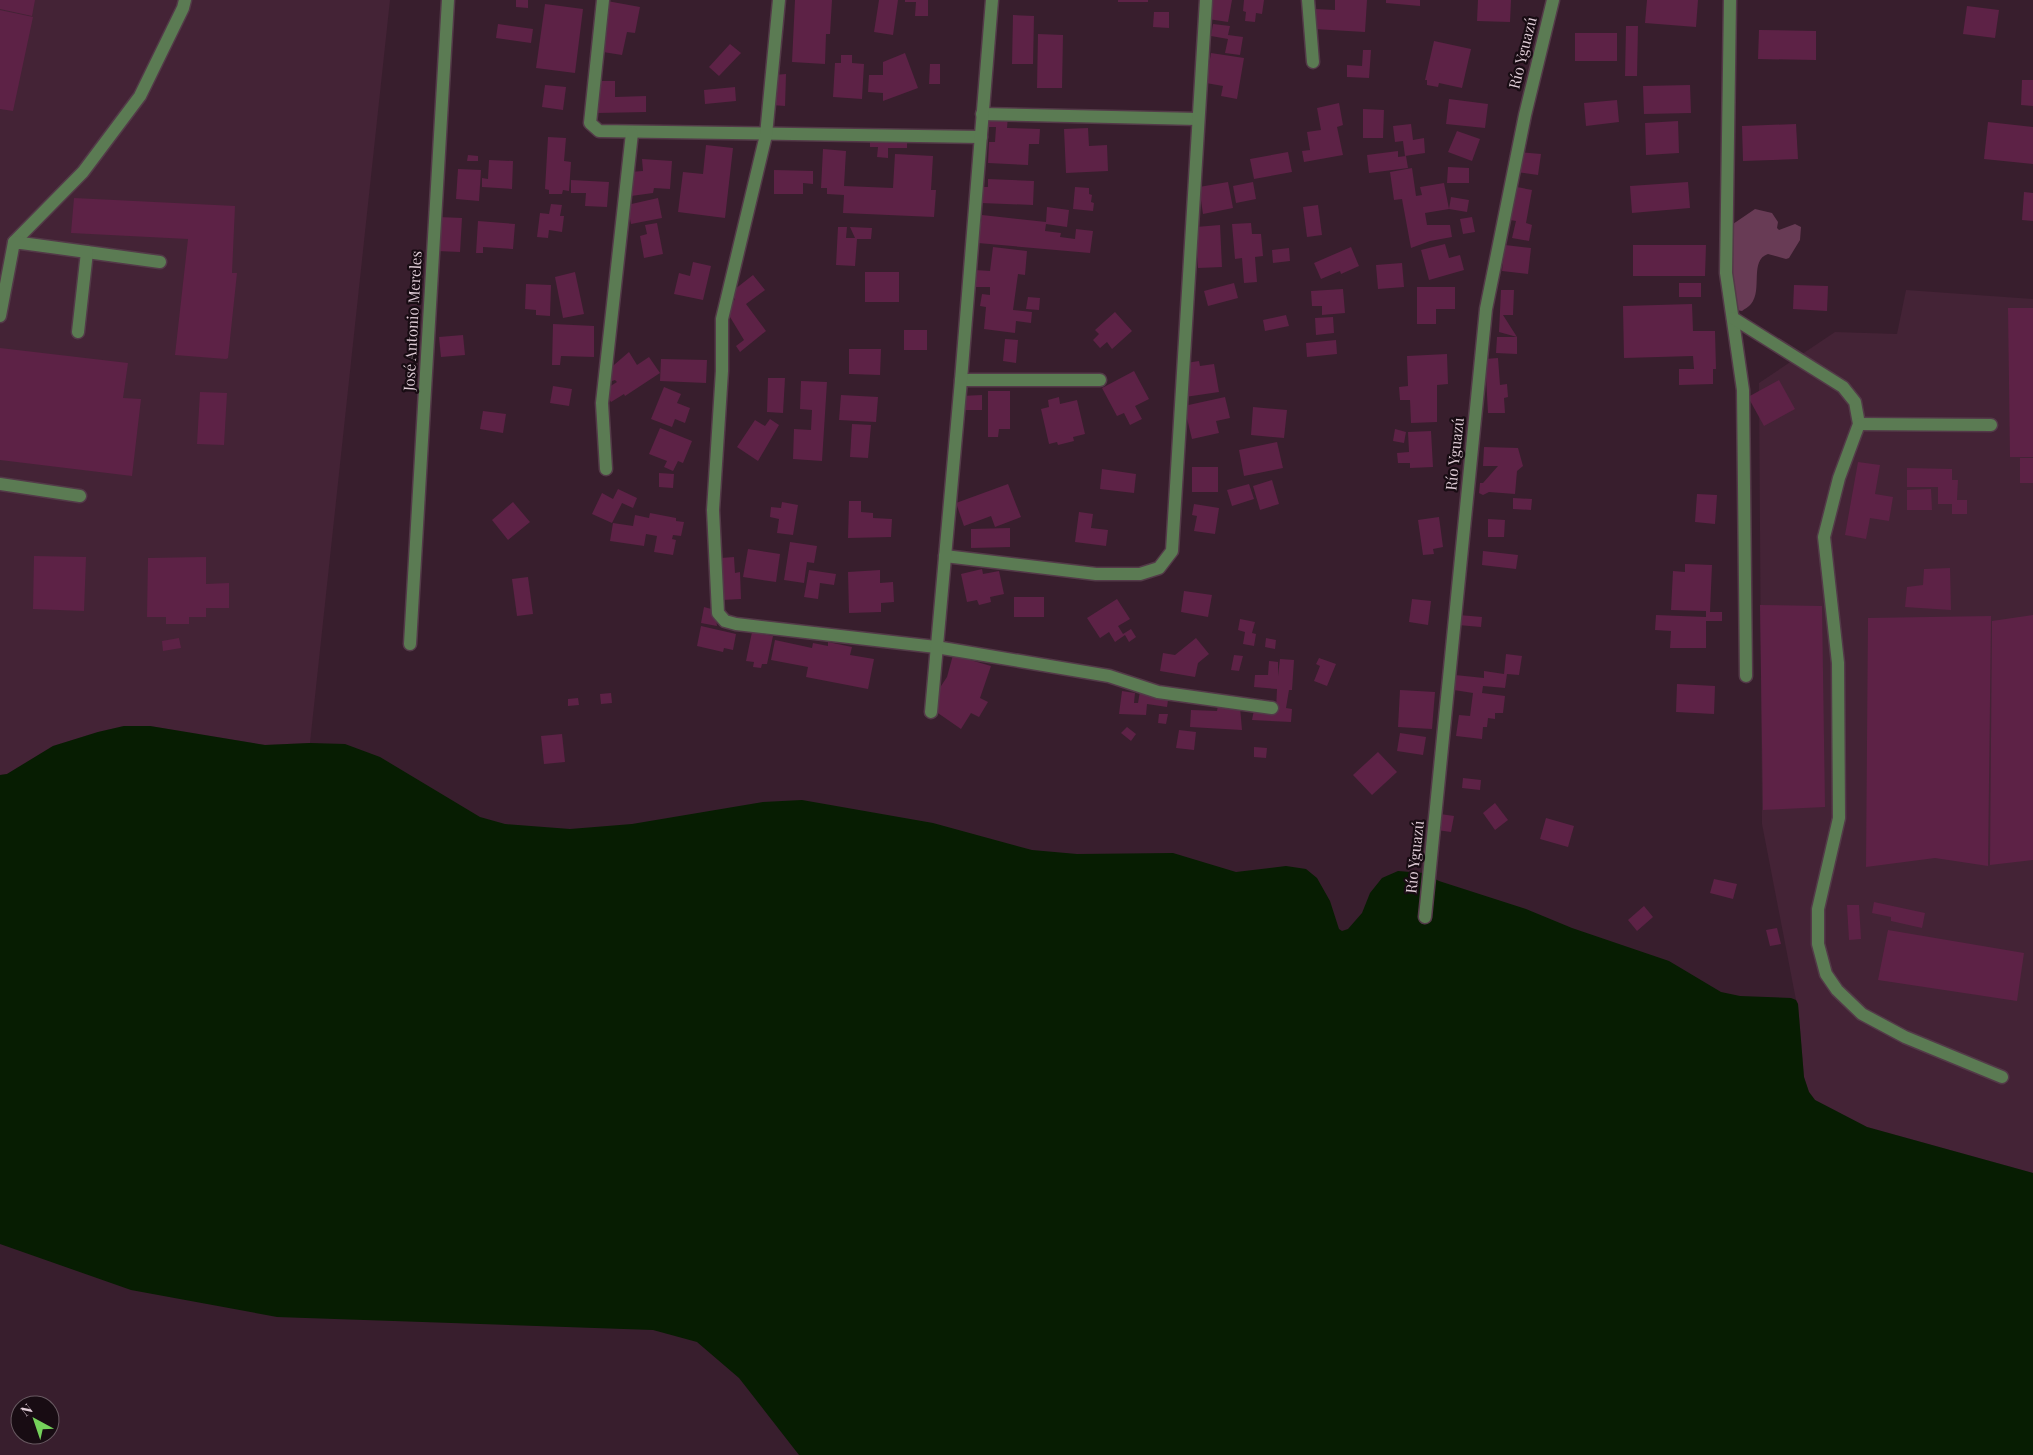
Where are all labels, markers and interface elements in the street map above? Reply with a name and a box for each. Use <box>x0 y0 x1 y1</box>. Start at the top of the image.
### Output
street label: Río Yguazú <box>1503 14 1541 91</box>
street label: José Antonio Mereles <box>398 250 426 393</box>
street label: Río Yguazú <box>1440 416 1468 491</box>
street label: Río Yguazú <box>1400 819 1428 894</box>
north arrow <box>10 1395 60 1445</box>
text: N <box>16 1399 36 1420</box>

